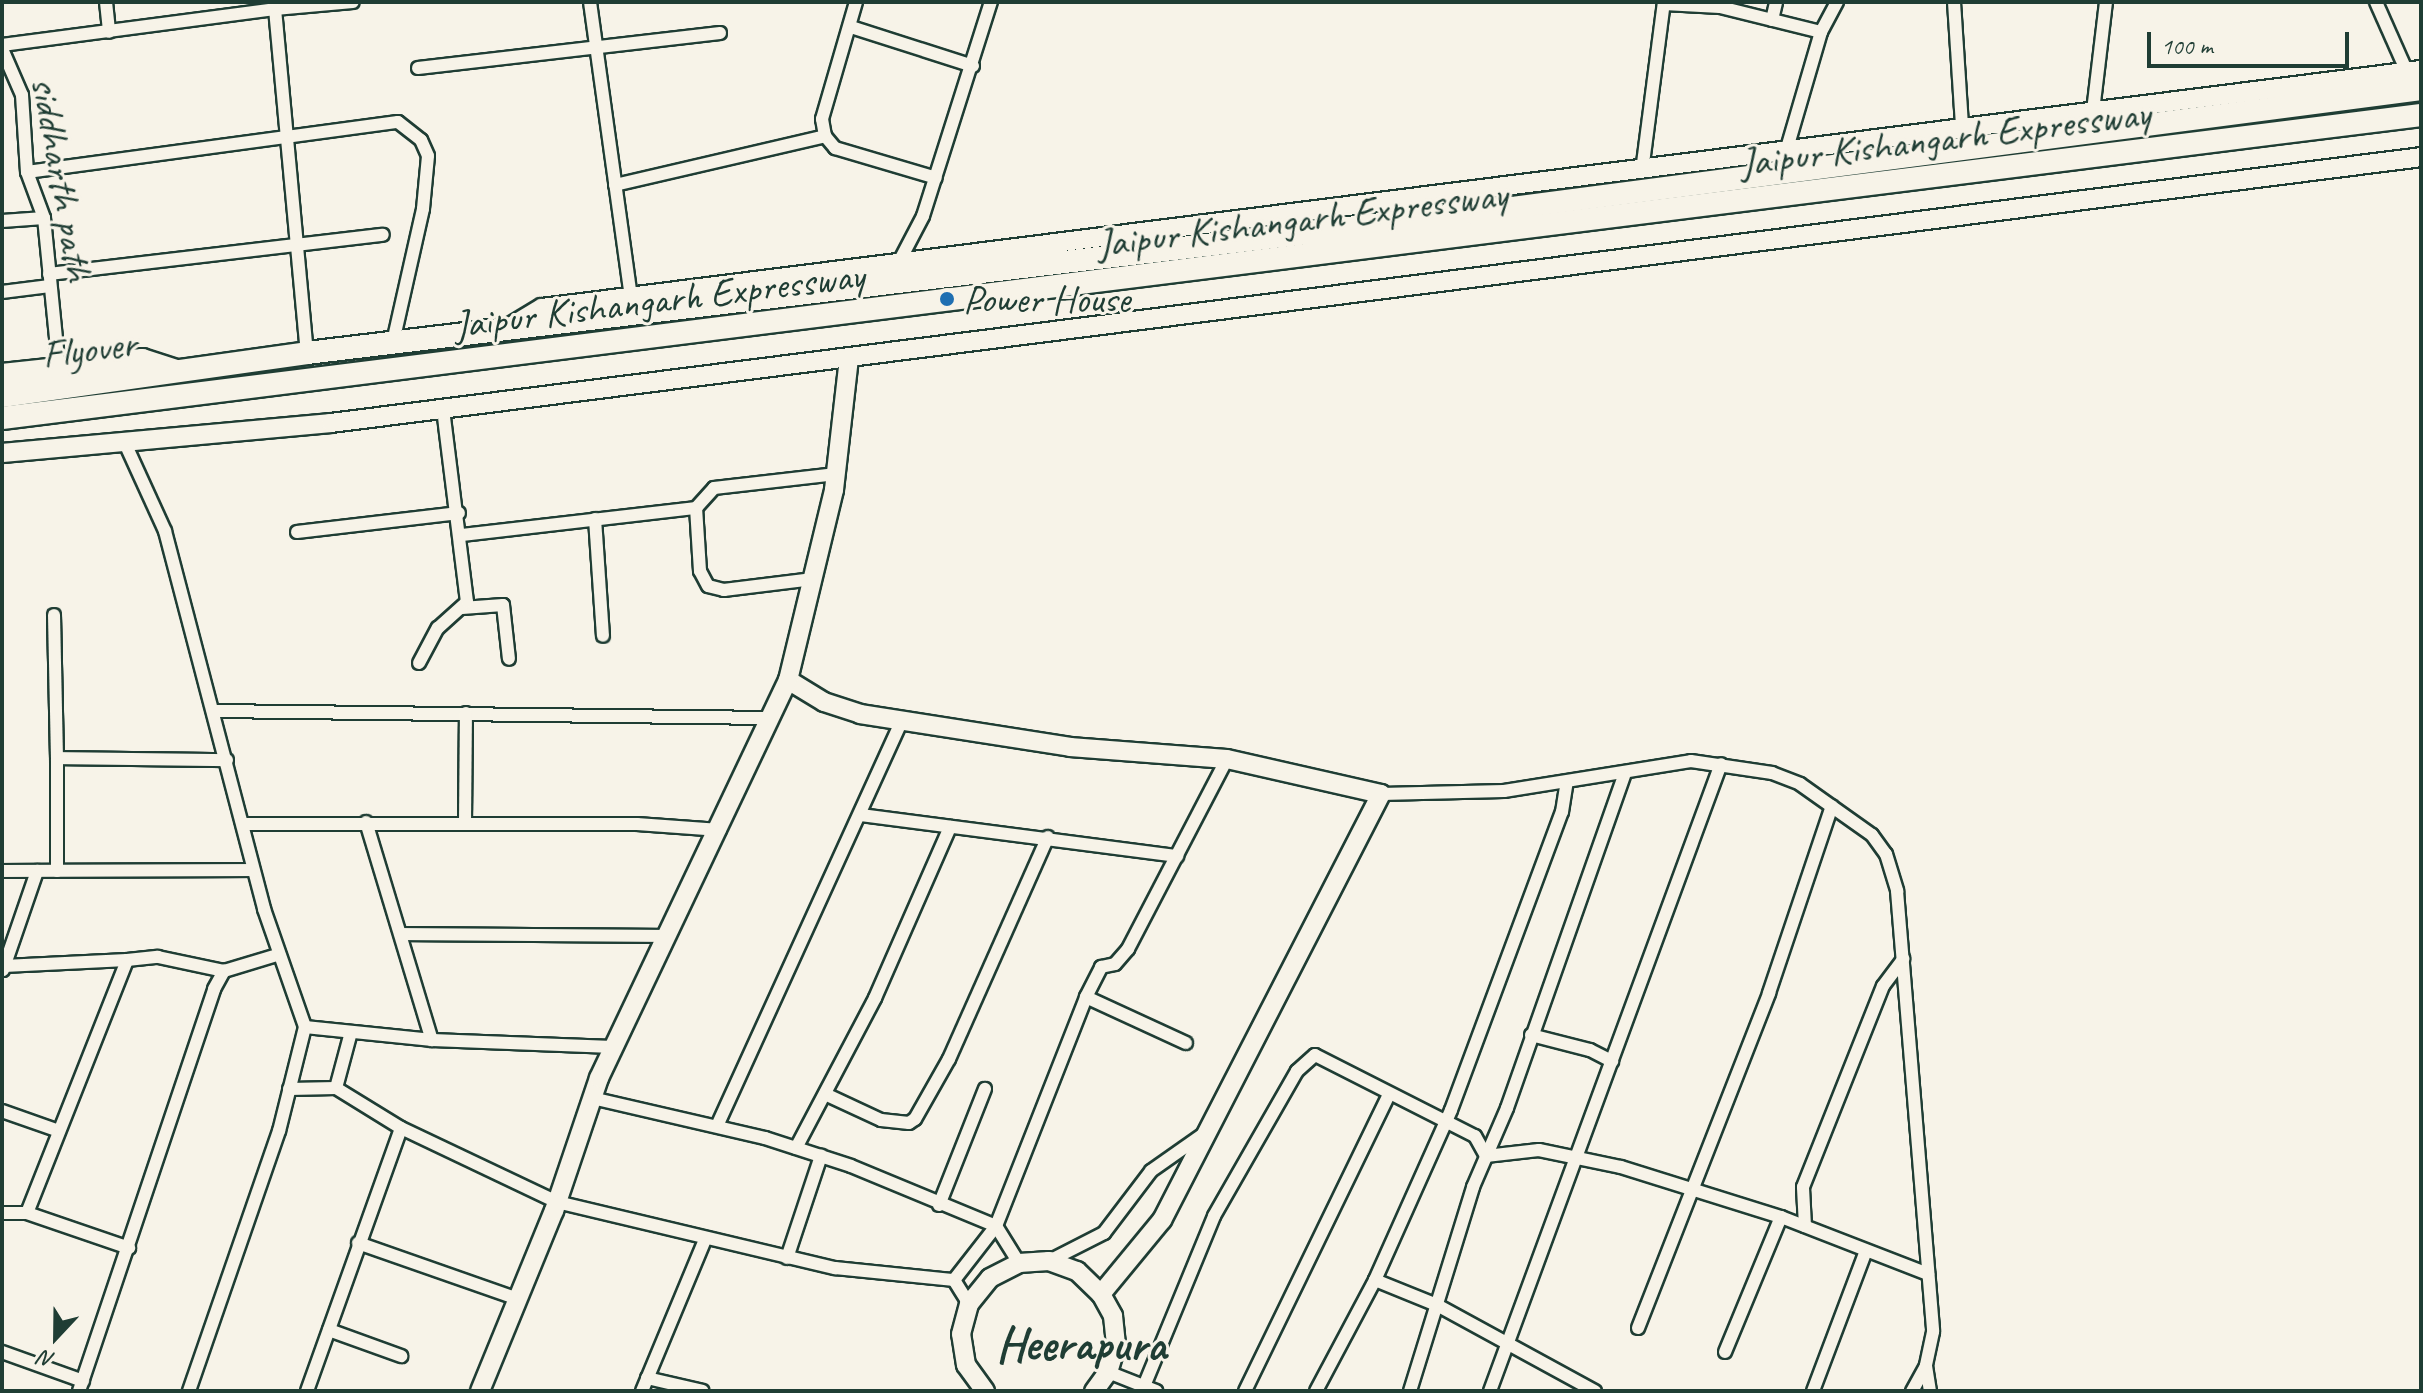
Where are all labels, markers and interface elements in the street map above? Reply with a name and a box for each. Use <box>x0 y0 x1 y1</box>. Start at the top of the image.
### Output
scale bar <box>2151 16 2353 66</box>
text: 100 m <box>2161 31 2213 61</box>
street label: siddharth path <box>20 73 104 285</box>
street label: Jaipur Kishangarh Expressway <box>1737 89 2153 187</box>
street label: Jaipur Kishangarh Expressway <box>1094 170 1510 268</box>
street label: Jaipur Kishangarh Expressway <box>451 251 867 349</box>
place label: Power House <box>963 275 1130 323</box>
marker: Power House <box>938 290 956 308</box>
street label: Flyover <box>39 319 139 379</box>
north arrow <box>16 1297 96 1377</box>
district label: Heerapura <box>996 1316 1166 1374</box>
text: N <box>35 1344 59 1375</box>

